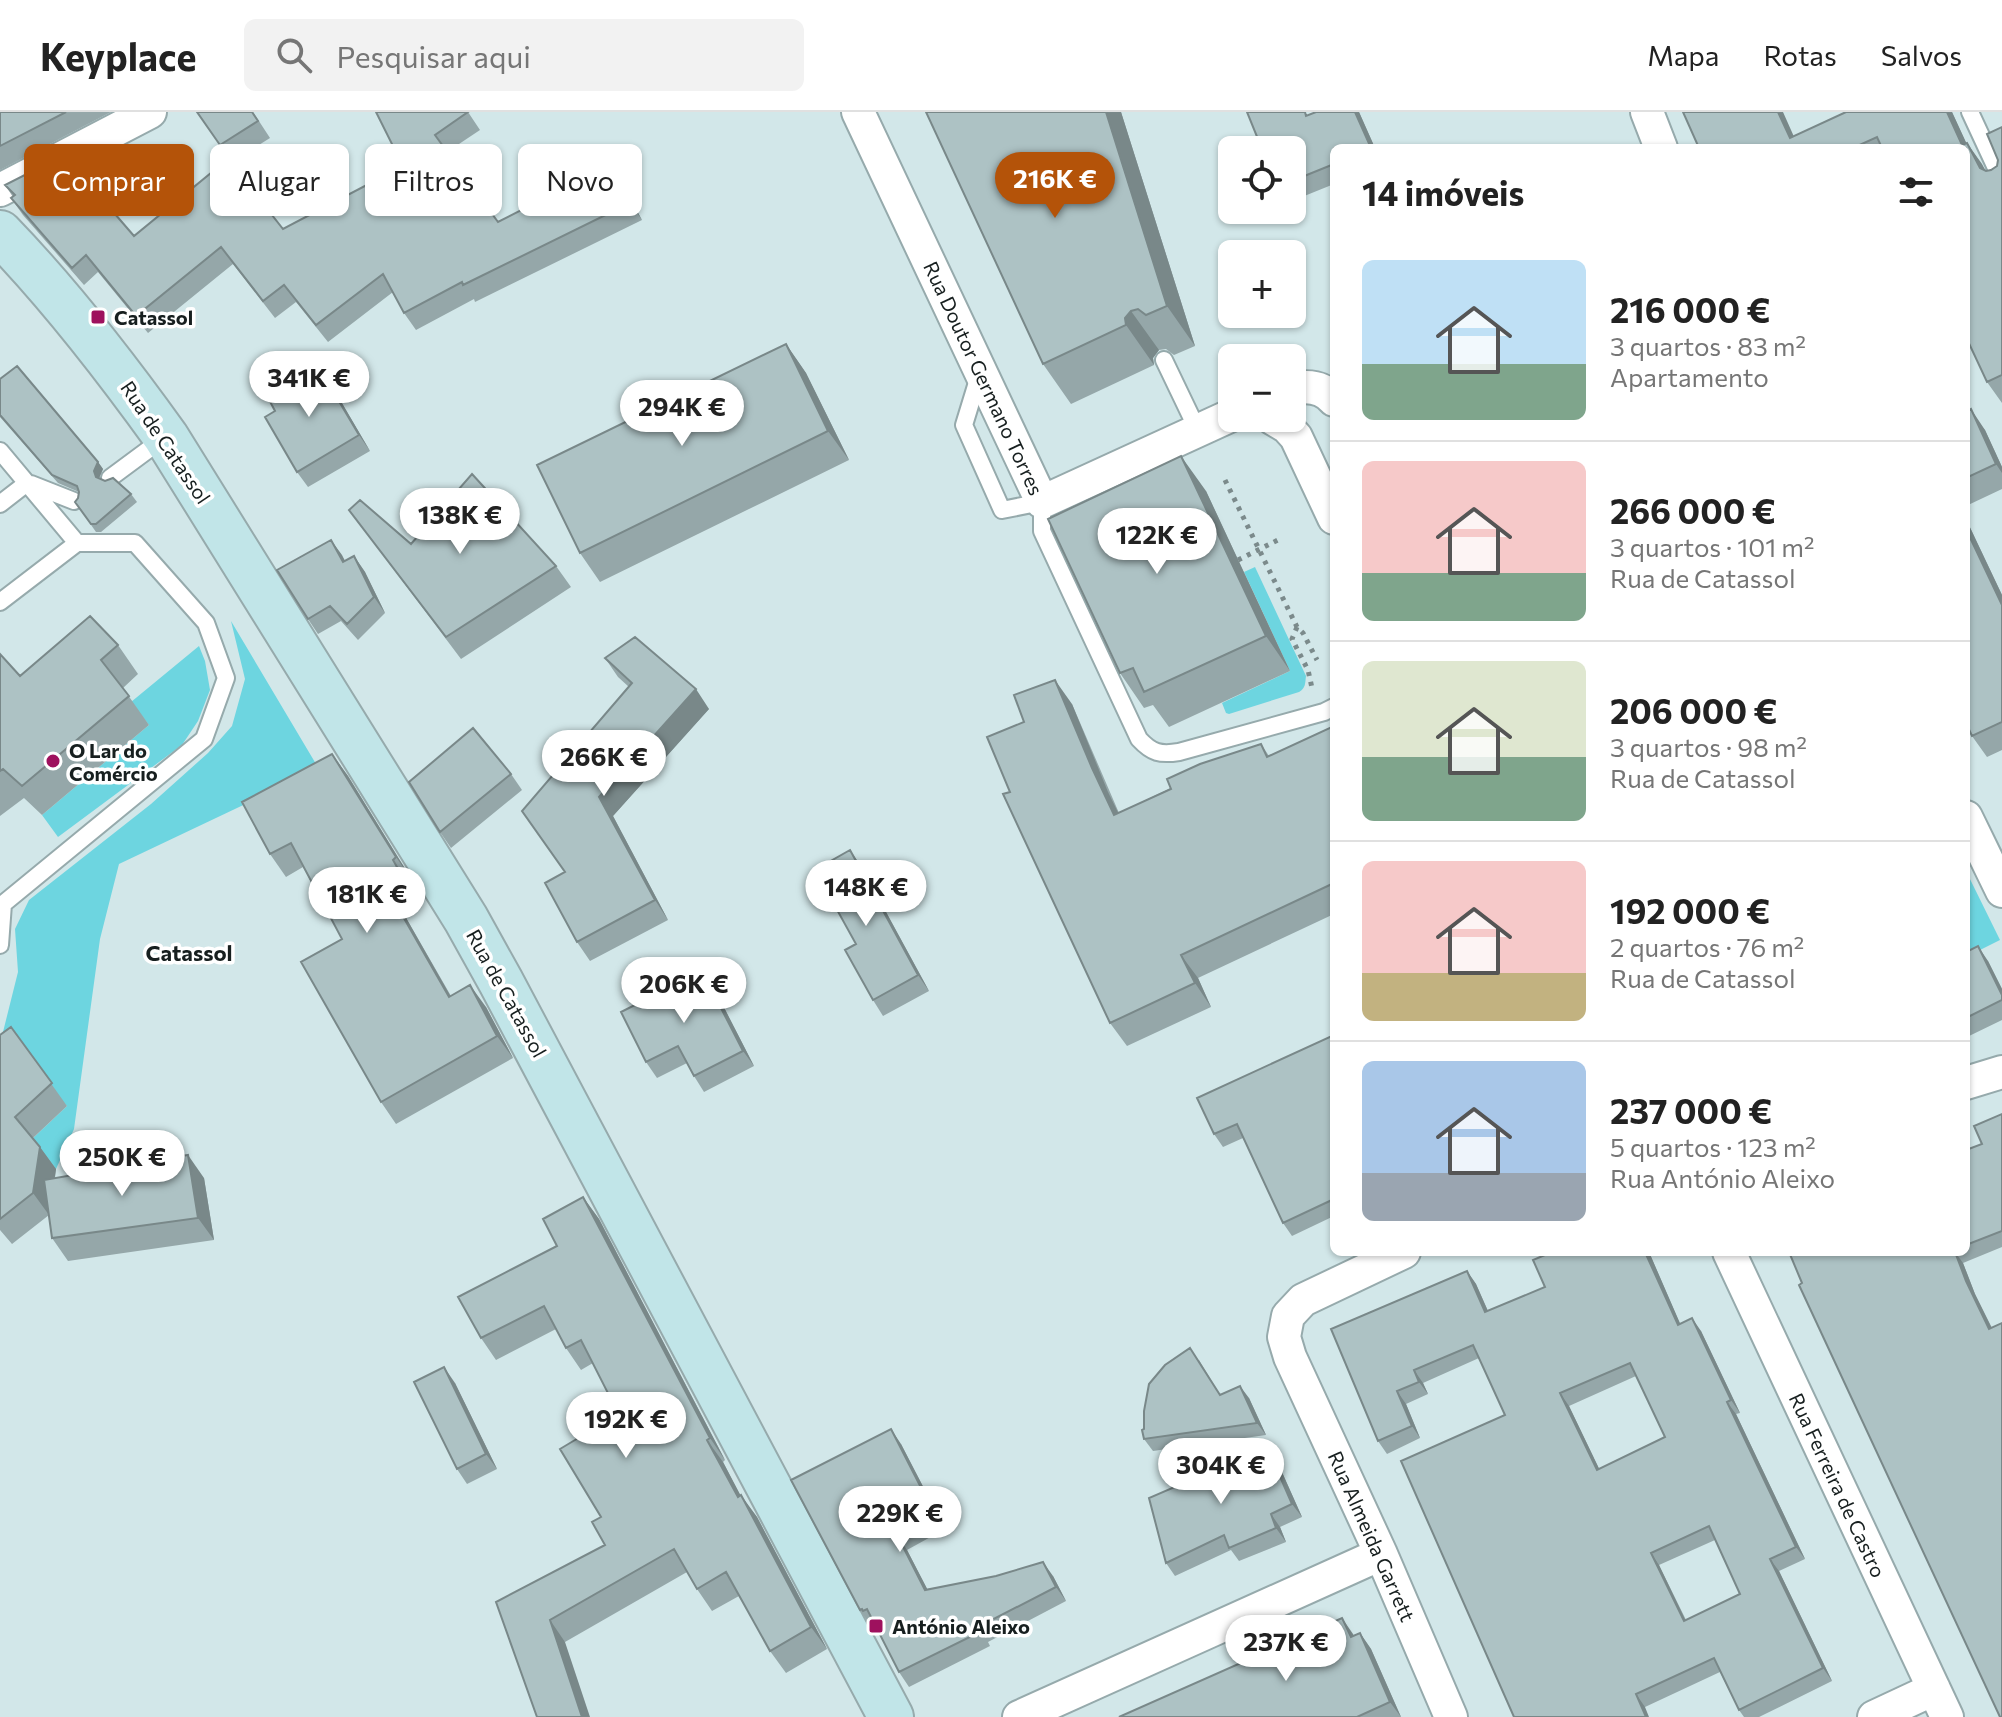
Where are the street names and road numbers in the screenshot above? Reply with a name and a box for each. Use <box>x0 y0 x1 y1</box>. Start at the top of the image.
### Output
street label: Rua Doutor Germano Torres <box>919 257 1049 499</box>
street label: Rua de Catassol <box>116 376 216 508</box>
street label: Rua de Catassol <box>462 925 552 1061</box>
street label: Rua Ferreira de Castro <box>1785 1389 1891 1581</box>
street label: Rua Almeida Garrett <box>1324 1447 1420 1625</box>

